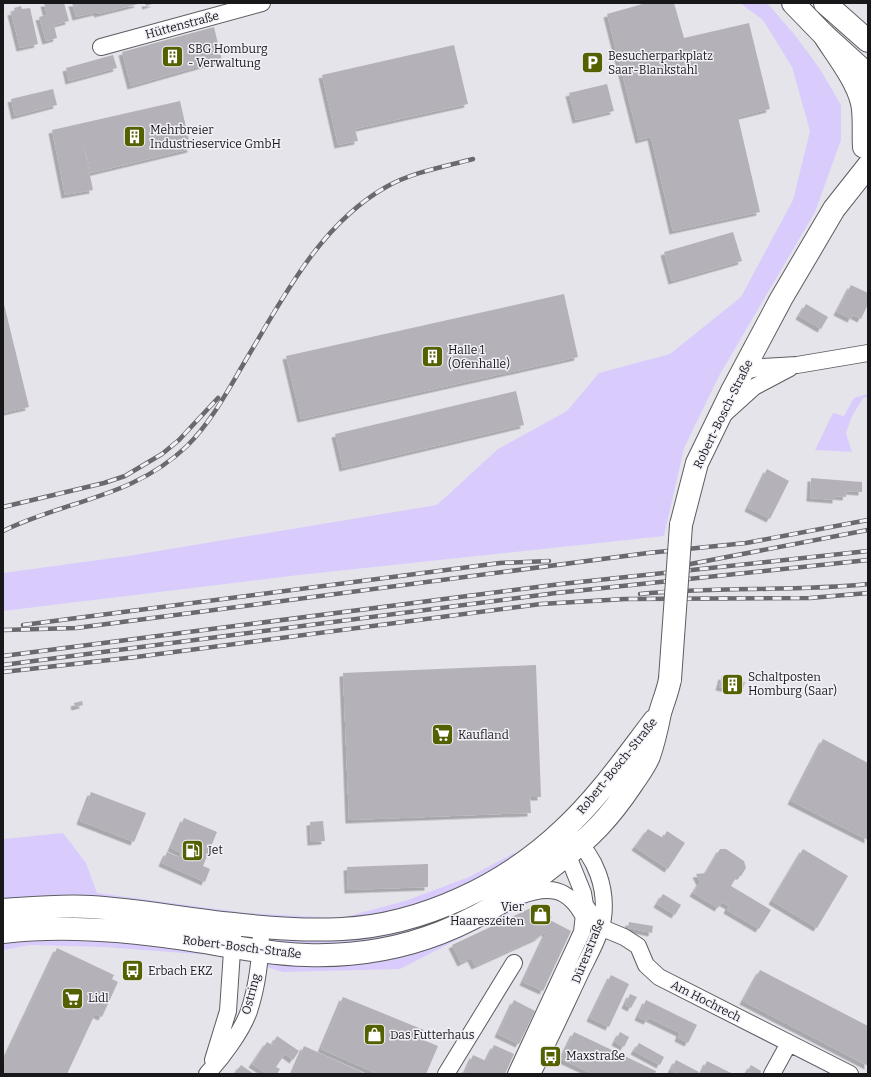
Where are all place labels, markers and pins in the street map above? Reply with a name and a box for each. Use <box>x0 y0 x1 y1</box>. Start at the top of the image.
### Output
place label: SBG Homburg - Verwaltung <box>188 42 268 70</box>
building icon: SBG Homburg - Verwaltung <box>159 43 185 69</box>
place label: Besucherparkplatz Saar-Blankstahl <box>608 49 713 77</box>
parking icon: Besucherparkplatz Saar-Blankstahl <box>580 50 606 76</box>
place label: Mehrbreier Industrieservice GmbH <box>150 123 281 151</box>
building icon: Mehrbreier Industrieservice GmbH <box>122 124 148 150</box>
place label: Halle 1 (Ofenhalle) <box>448 343 510 371</box>
building icon: Halle 1 (Ofenhalle) <box>419 344 445 370</box>
place label: Schaltposten Homburg (Saar) <box>748 670 837 698</box>
building icon: Schaltposten Homburg (Saar) <box>719 671 745 697</box>
supermarket icon: Kaufland <box>429 722 455 748</box>
place label: Kaufland <box>458 728 509 742</box>
fuel station icon: Jet <box>179 837 205 863</box>
place label: Jet <box>207 843 223 857</box>
place label: Vier Haareszeiten <box>450 900 525 928</box>
shop icon: Vier Haareszeiten <box>527 901 553 927</box>
bus stop icon: Erbach EKZ <box>120 958 146 984</box>
place label: Erbach EKZ <box>148 964 213 978</box>
supermarket icon: Lidl <box>59 985 85 1011</box>
place label: Lidl <box>88 991 109 1005</box>
shop icon: Das Futterhaus <box>362 1022 388 1048</box>
place label: Das Futterhaus <box>390 1028 475 1042</box>
bus stop icon: Maxstraße <box>538 1043 564 1069</box>
place label: Maxstraße <box>566 1049 625 1063</box>

